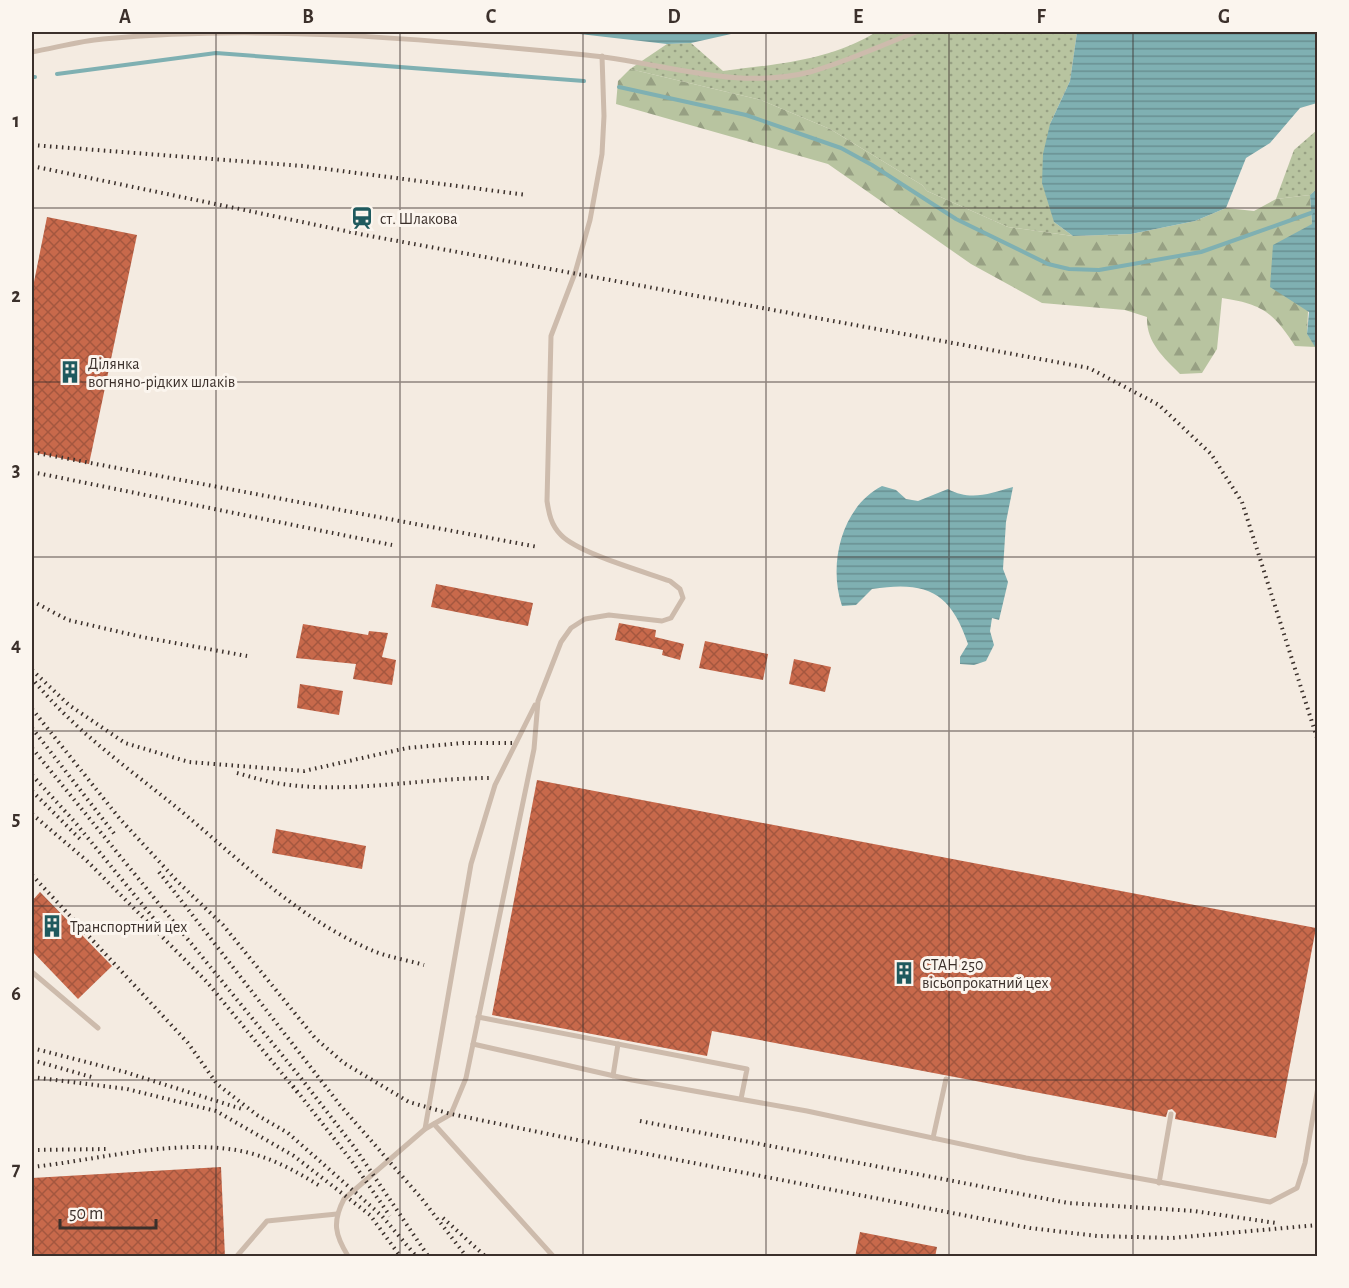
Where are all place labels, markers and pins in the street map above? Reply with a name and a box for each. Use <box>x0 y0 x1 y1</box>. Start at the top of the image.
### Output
station icon: ст. Шлакова <box>349 205 375 231</box>
place label: ст. Шлакова <box>380 211 457 227</box>
place label: Ділянка вогняно-рідких шлаків <box>88 356 235 390</box>
building icon: Ділянка вогняно-рідких шлаків <box>57 359 83 385</box>
building icon: Транспортний цех <box>39 913 65 939</box>
place label: Транспортний цех <box>70 919 187 935</box>
place label: СТАН 250 вісьопрокатний цех <box>922 957 1049 991</box>
building icon: СТАН 250 вісьопрокатний цех <box>891 960 917 986</box>

